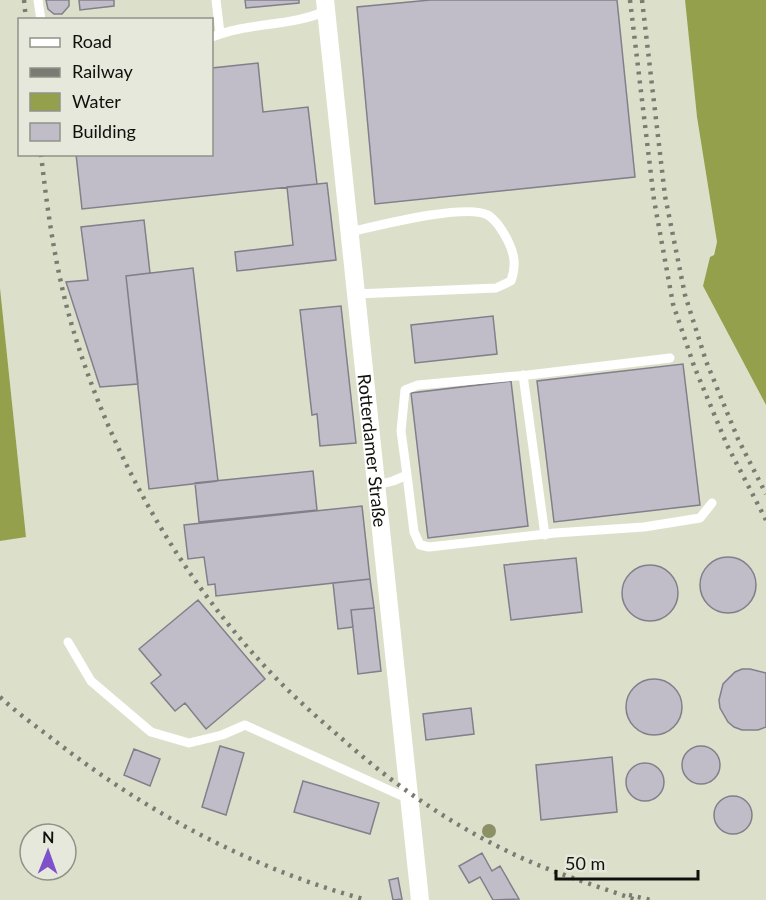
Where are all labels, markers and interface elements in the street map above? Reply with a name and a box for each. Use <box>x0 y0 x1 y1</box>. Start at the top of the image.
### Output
legend <box>18 18 213 156</box>
text: Road <box>72 30 112 52</box>
text: Railway <box>72 60 133 82</box>
text: Water <box>72 90 121 112</box>
text: Building <box>72 120 136 142</box>
street label: Rotterdamer Straße <box>354 373 392 528</box>
north arrow <box>18 822 78 882</box>
text: N <box>42 827 55 846</box>
scale bar <box>556 843 698 881</box>
text: 50 m <box>565 852 605 874</box>

